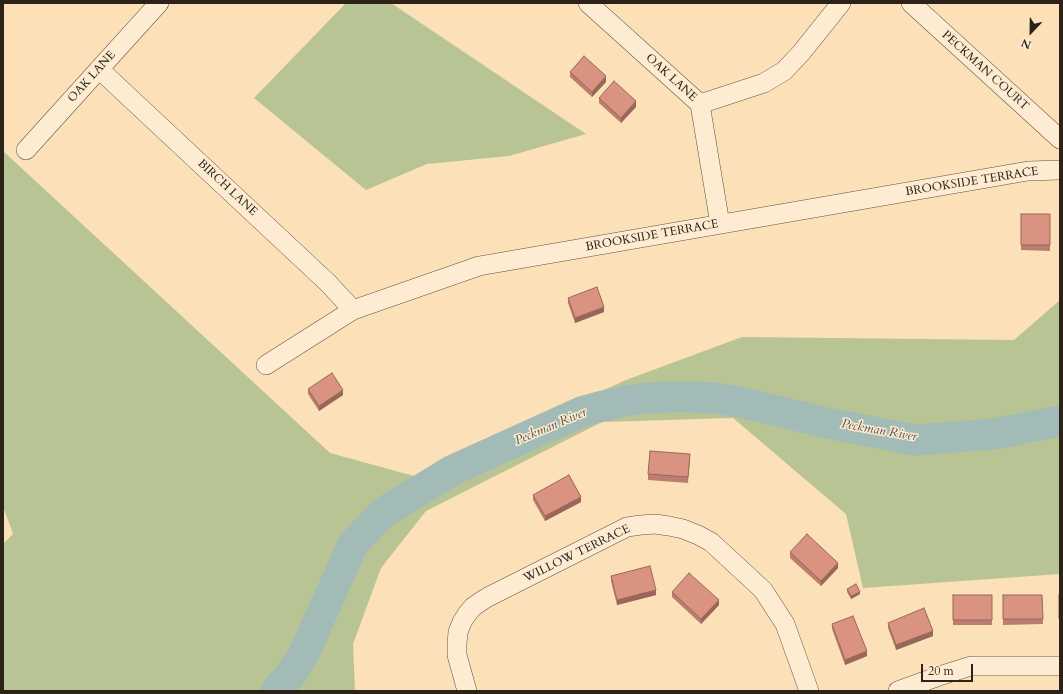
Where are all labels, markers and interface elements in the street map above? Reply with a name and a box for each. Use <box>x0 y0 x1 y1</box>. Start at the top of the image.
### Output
north arrow <box>1011 12 1051 52</box>
street label: PECKMAN COURT <box>938 28 1032 114</box>
street label: OAK LANE <box>65 48 119 106</box>
street label: OAK LANE <box>642 51 700 105</box>
street label: BIRCH LANE <box>194 157 260 219</box>
street label: BROOKSIDE TERRACE <box>904 164 1040 200</box>
street label: BROOKSIDE TERRACE <box>584 217 720 255</box>
water label: Peckman River <box>513 405 589 449</box>
water label: Peckman River <box>840 417 918 445</box>
street label: WILLOW TERRACE <box>521 522 633 586</box>
scale bar <box>923 656 975 682</box>
text: 20 m <box>928 663 954 679</box>

